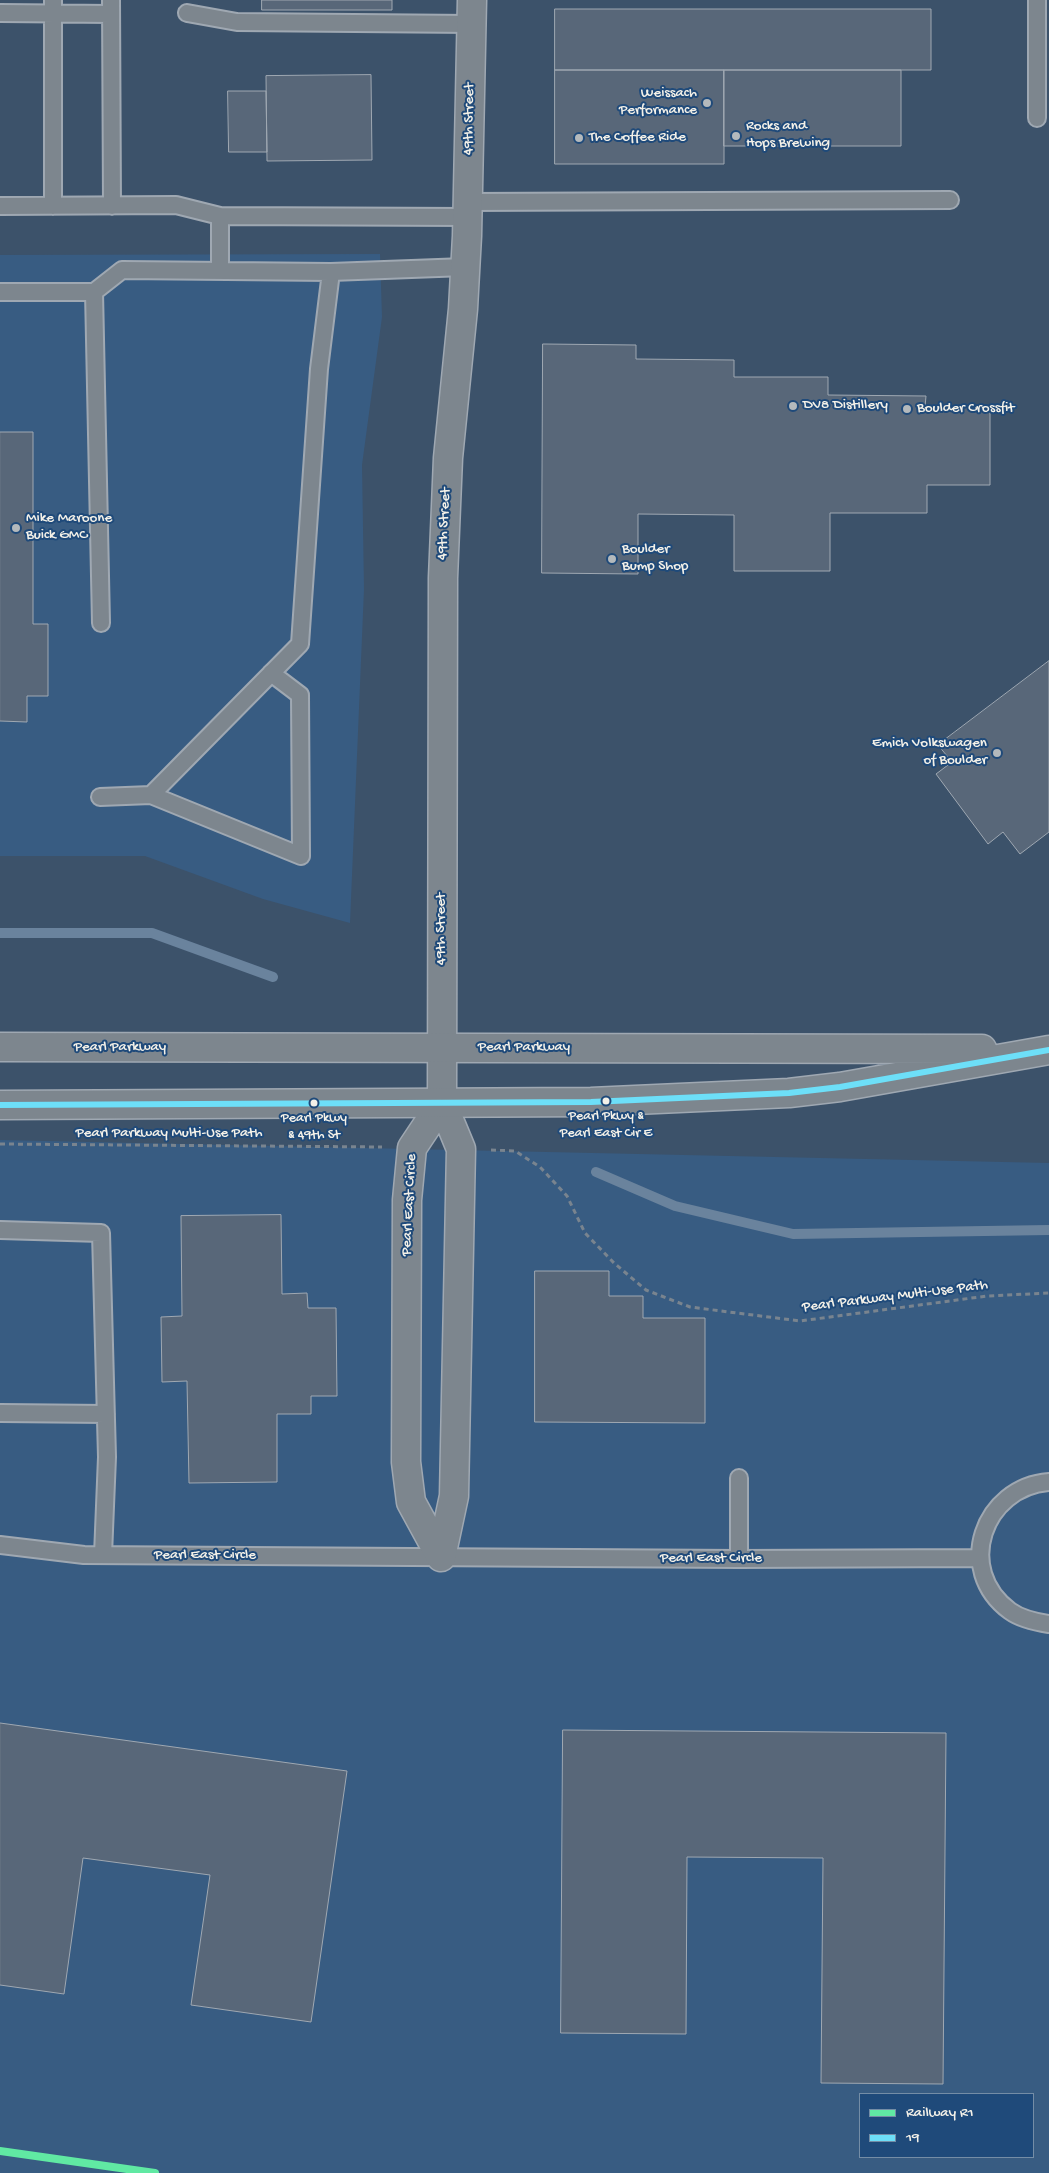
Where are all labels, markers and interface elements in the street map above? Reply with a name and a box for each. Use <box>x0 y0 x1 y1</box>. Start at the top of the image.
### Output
street label: 49th Street <box>460 83 480 155</box>
place label: Weissach Performance <box>619 85 697 120</box>
marker: Weissach Performance <box>701 97 713 109</box>
place label: Rocks and Hops Brewing <box>746 118 830 153</box>
place label: The Coffee Ride <box>589 129 686 147</box>
marker: Rocks and Hops Brewing <box>730 130 742 142</box>
marker: The Coffee Ride <box>573 132 585 144</box>
place label: DV8 Distillery <box>803 397 888 415</box>
marker: DV8 Distillery <box>787 400 799 412</box>
place label: Boulder Crossfit <box>917 400 1014 418</box>
marker: Boulder Crossfit <box>901 403 913 415</box>
street label: 49th Street <box>434 487 456 561</box>
place label: Mike Maroone Buick GMC <box>26 510 112 545</box>
marker: Mike Maroone Buick GMC <box>10 522 22 534</box>
place label: Boulder Bump Shop <box>622 541 688 576</box>
marker: Boulder Bump Shop <box>606 553 618 565</box>
place label: Emich Volkswagen of Boulder <box>872 735 987 770</box>
marker: Emich Volkswagen of Boulder <box>991 747 1003 759</box>
street label: 49th Street <box>433 893 451 965</box>
street label: Pearl Parkway <box>74 1039 166 1057</box>
street label: Pearl Parkway <box>478 1039 570 1057</box>
marker: Pearl Pkwy & Pearl East Cir E <box>601 1096 611 1106</box>
marker: Pearl Pkwy & 49th St <box>309 1098 319 1108</box>
place label: Pearl Pkwy & Pearl East Cir E <box>560 1109 652 1142</box>
place label: Pearl Pkwy & 49th St <box>281 1111 347 1144</box>
street label: Pearl Parkway Multi-Use Path <box>75 1125 263 1143</box>
street label: Pearl East Circle <box>398 1153 422 1257</box>
street label: Pearl Parkway Multi-Use Path <box>801 1277 989 1317</box>
street label: Pearl East Circle <box>154 1547 256 1565</box>
street label: Pearl East Circle <box>660 1550 762 1568</box>
legend <box>859 2093 1034 2158</box>
text: Railway R1 <box>906 2104 974 2122</box>
text: 19 <box>906 2129 920 2147</box>

